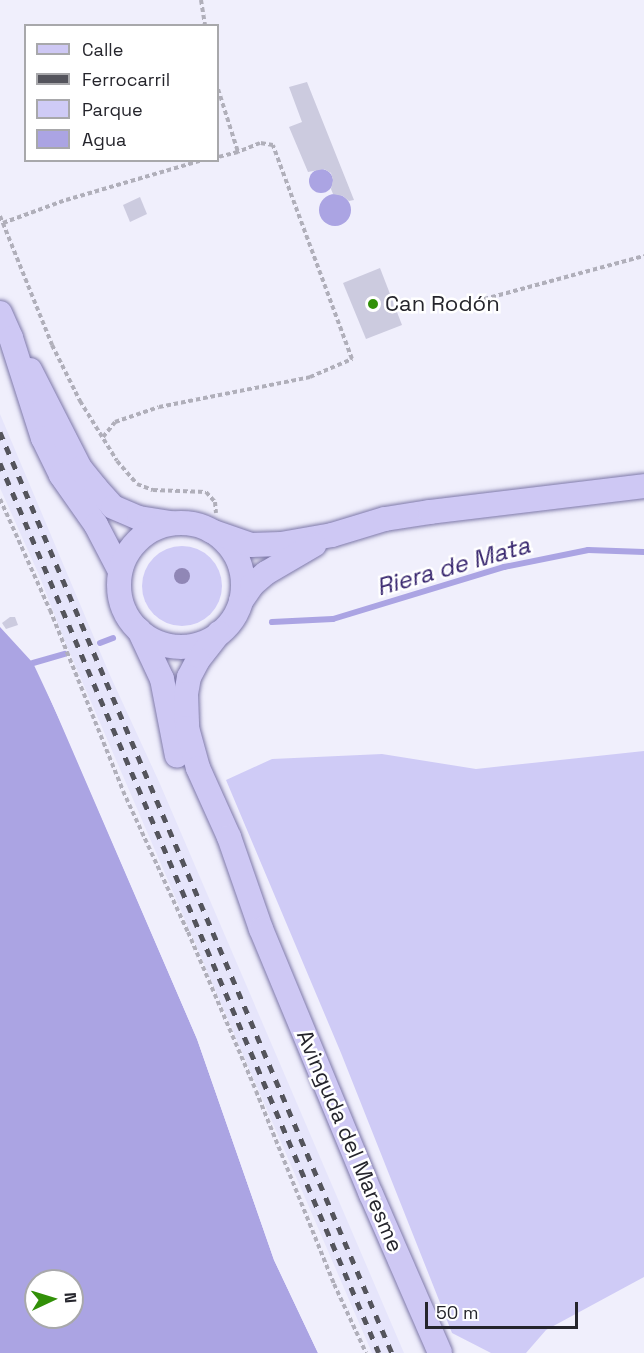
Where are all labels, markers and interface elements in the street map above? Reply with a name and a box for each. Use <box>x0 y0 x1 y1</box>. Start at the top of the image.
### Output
legend <box>24 24 219 162</box>
text: Calle <box>82 38 123 61</box>
text: Ferrocarril <box>82 68 170 91</box>
text: Parque <box>82 98 143 121</box>
text: Agua <box>82 128 126 151</box>
place label: Can Rodón <box>385 291 500 317</box>
marker: Can Rodón <box>366 297 380 311</box>
water label: Riera de Mata <box>373 530 533 602</box>
street label: Avinguda del Maresme <box>291 1026 409 1256</box>
north arrow <box>24 1269 84 1329</box>
scale bar <box>428 1290 581 1328</box>
text: N <box>60 1292 81 1304</box>
text: 50 m <box>436 1301 478 1324</box>

